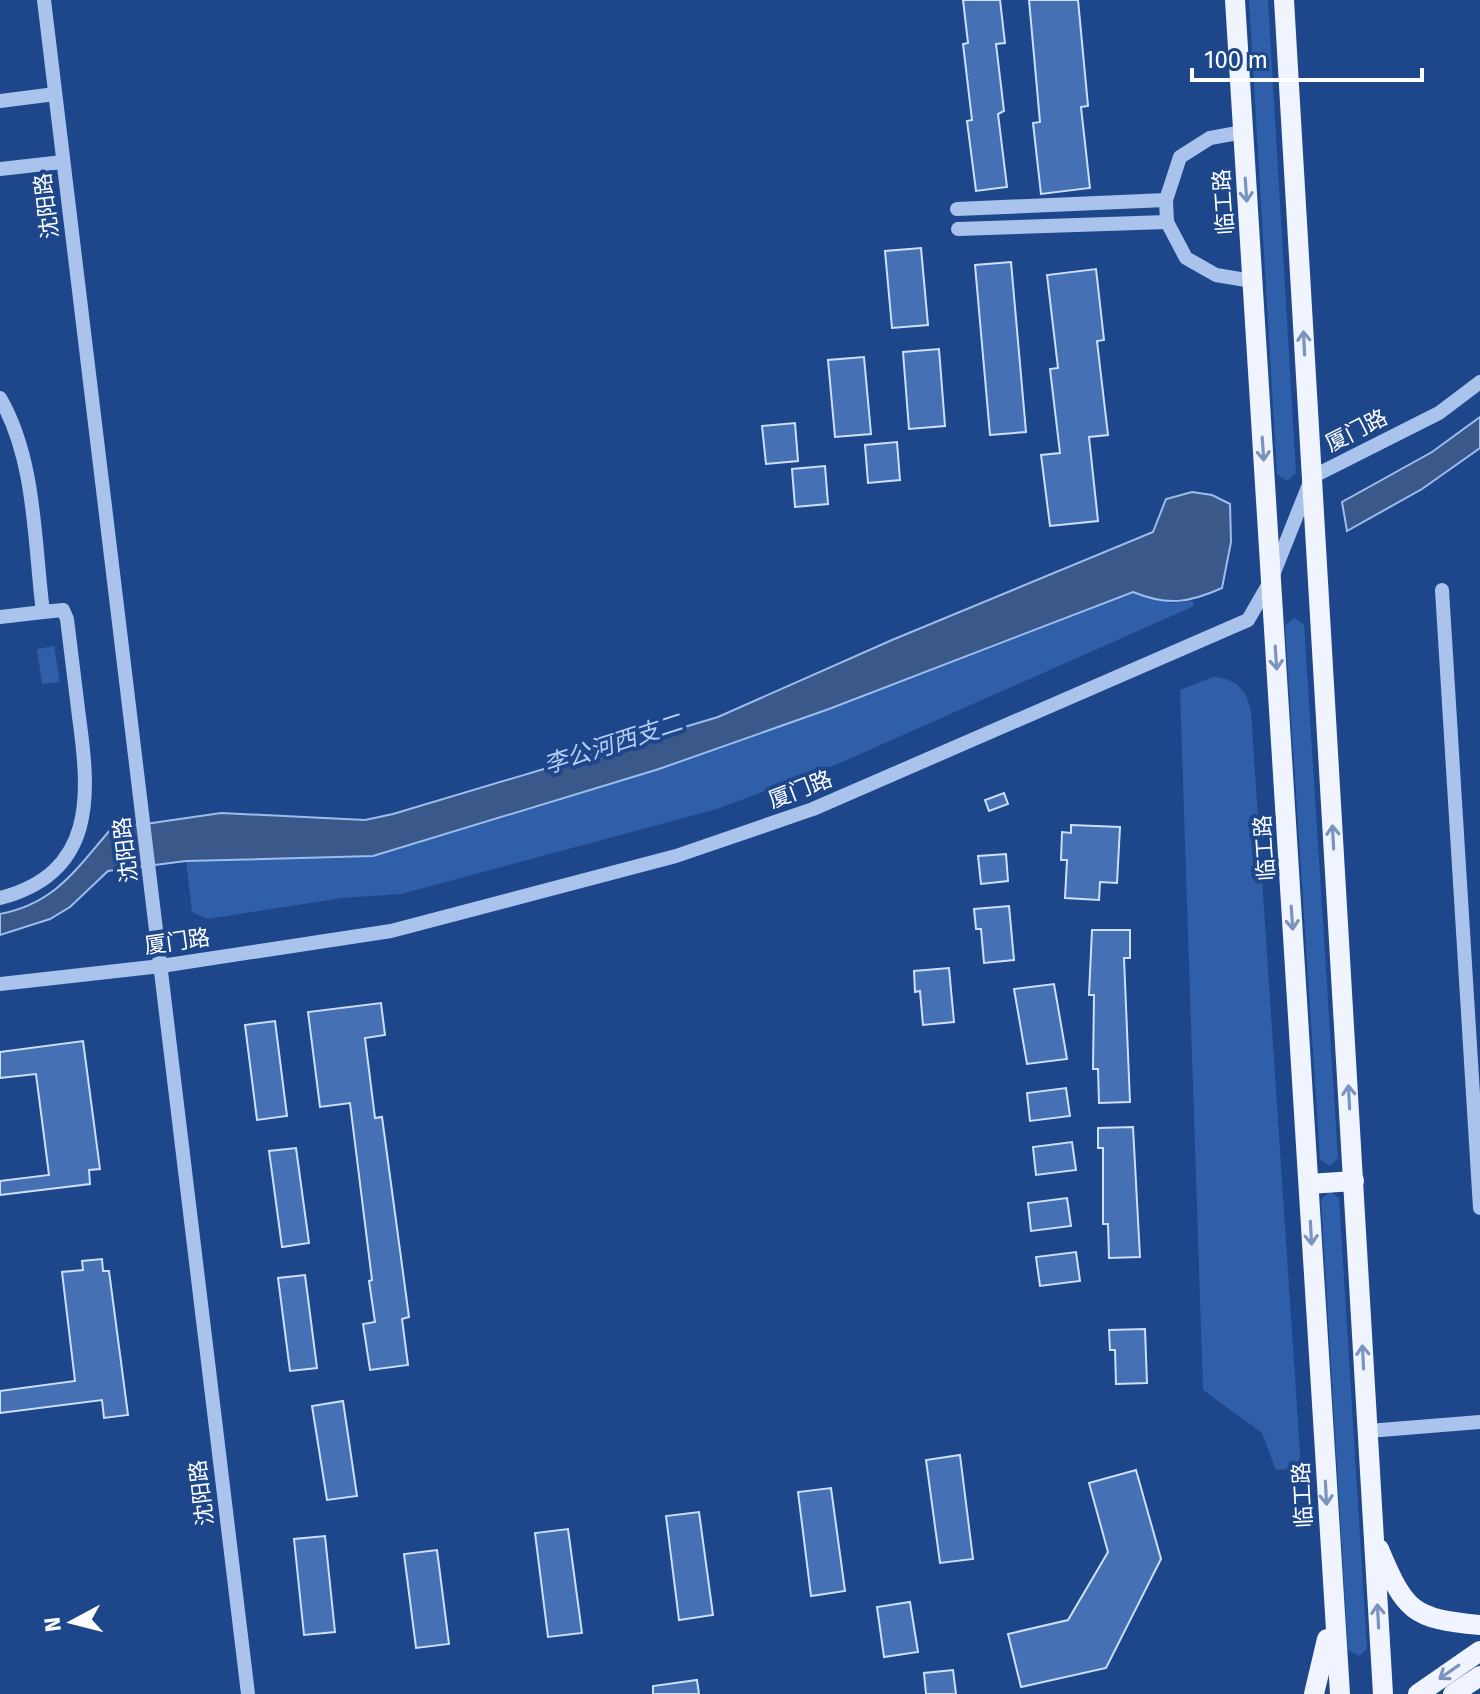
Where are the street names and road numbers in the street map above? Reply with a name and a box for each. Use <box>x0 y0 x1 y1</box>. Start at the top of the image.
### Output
street label: 临工路 <box>1208 168 1239 236</box>
street label: 沈阳路 <box>29 172 64 240</box>
street label: 厦门路 <box>1321 403 1392 457</box>
street label: 厦门路 <box>765 765 836 814</box>
street label: 临工路 <box>1249 814 1280 882</box>
street label: 沈阳路 <box>108 816 143 884</box>
street label: 厦门路 <box>143 924 212 959</box>
street label: 沈阳路 <box>184 1459 219 1527</box>
street label: 临工路 <box>1287 1461 1318 1529</box>

